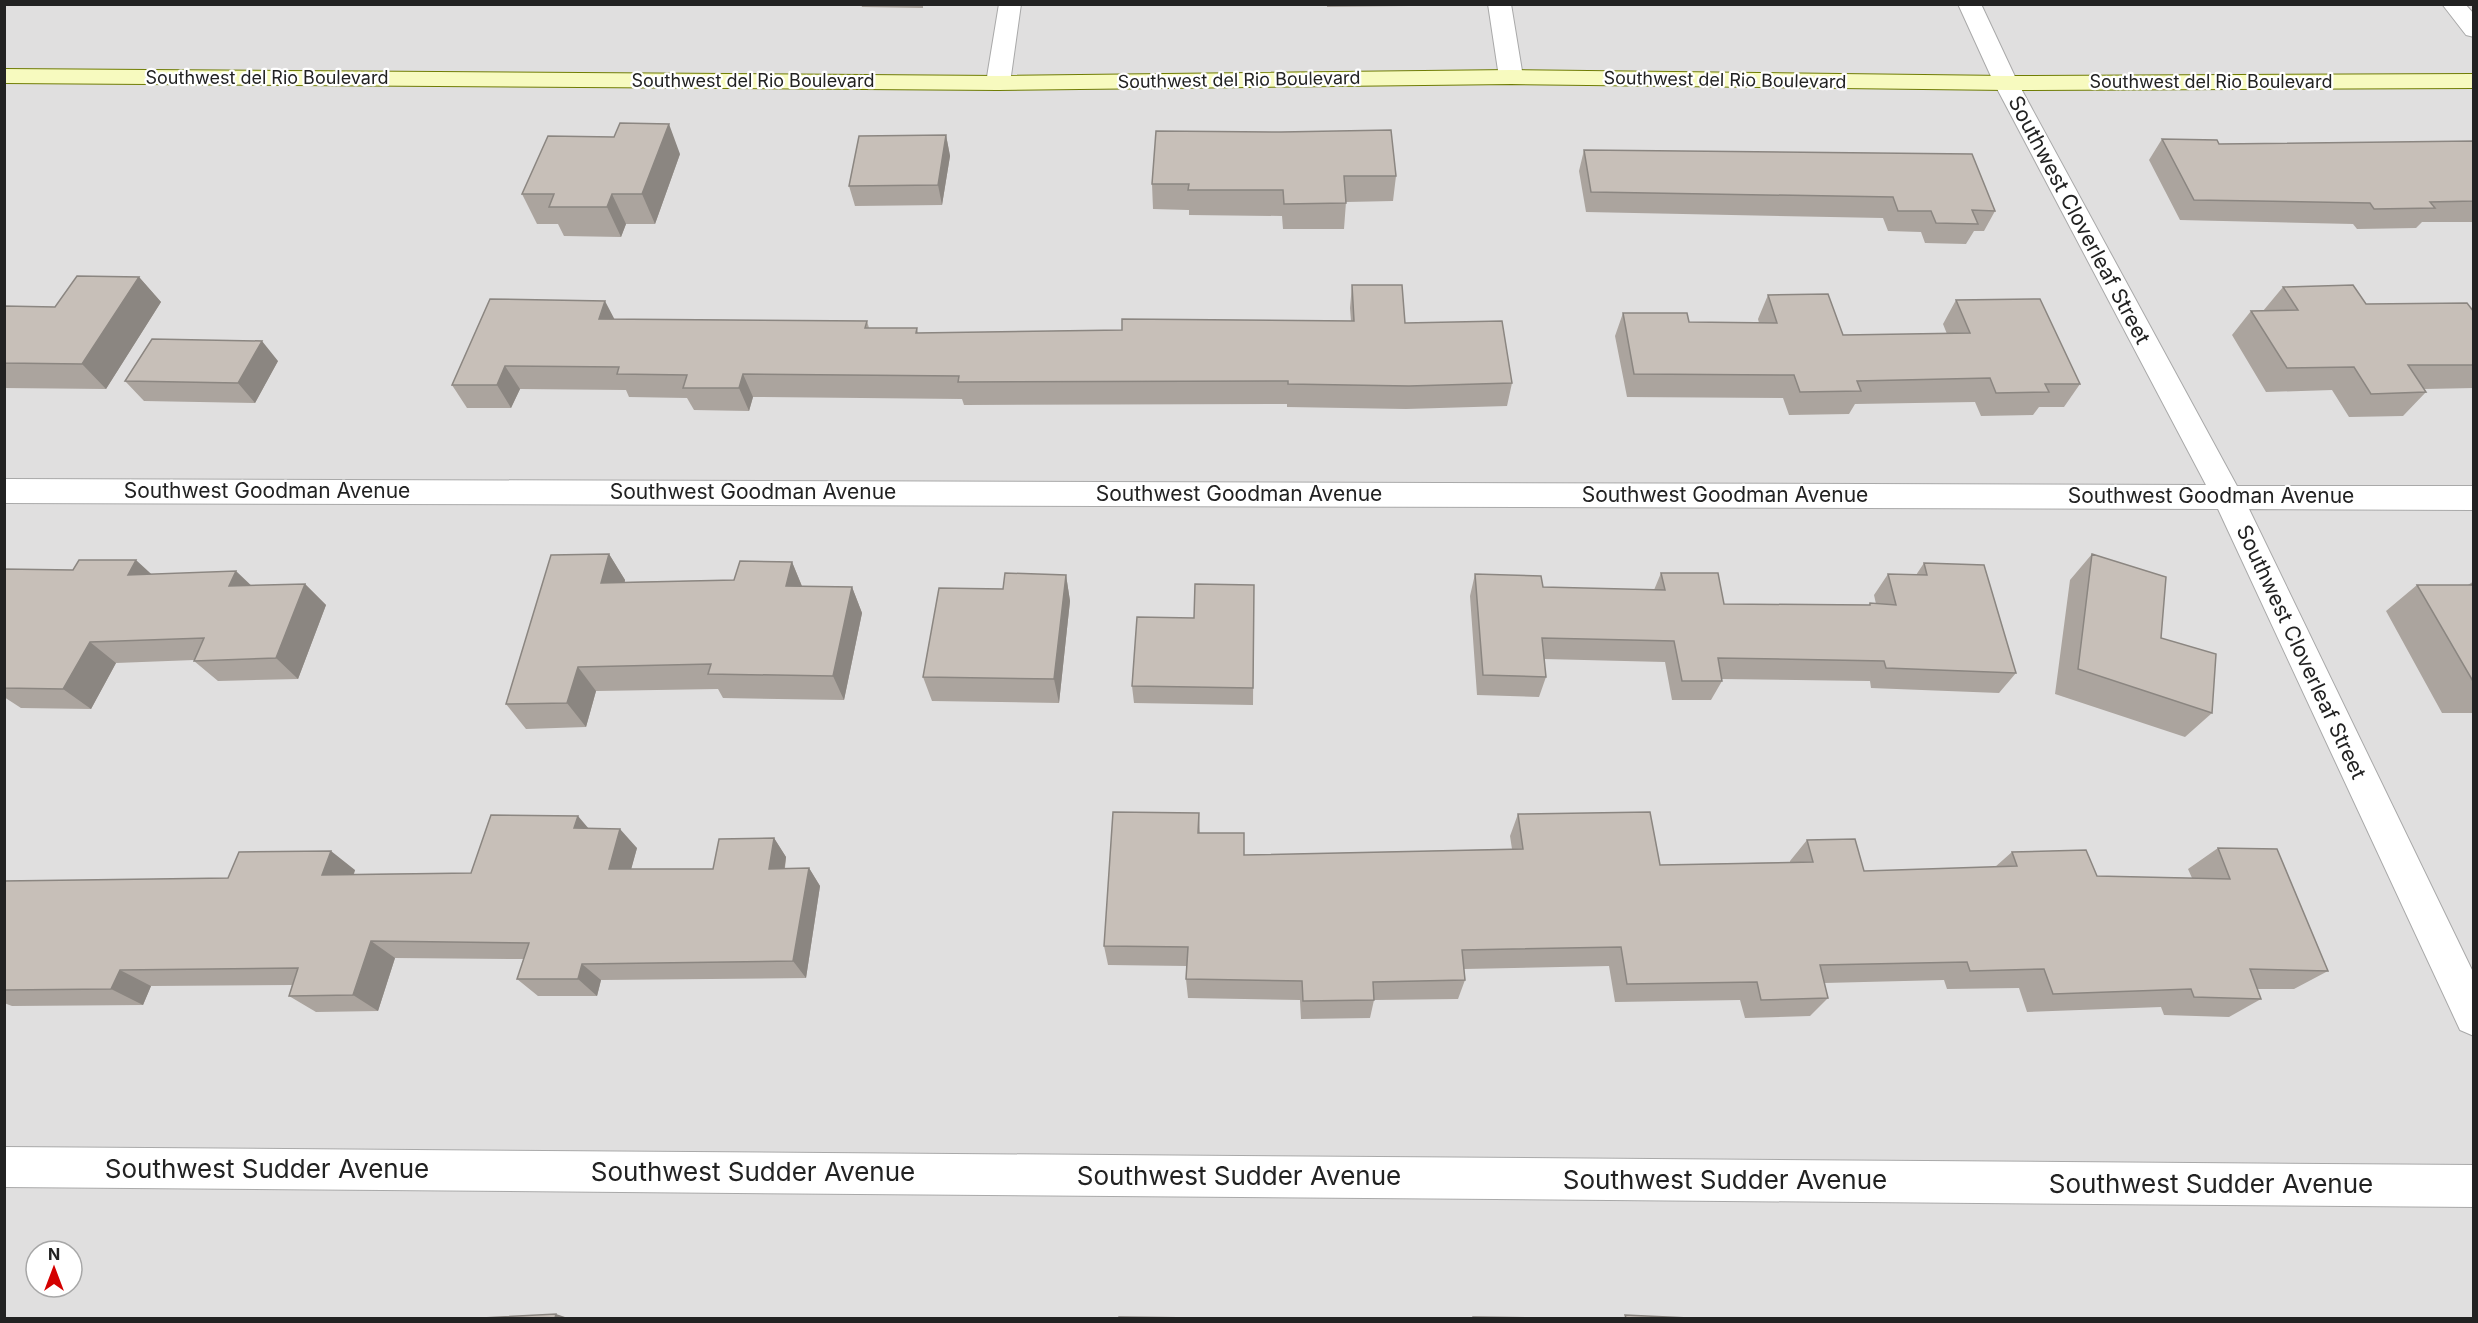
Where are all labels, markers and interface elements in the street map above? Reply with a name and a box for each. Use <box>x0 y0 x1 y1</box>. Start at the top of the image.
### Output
street label: Southwest del Rio Boulevard <box>146 67 388 88</box>
street label: Southwest del Rio Boulevard <box>1117 67 1361 92</box>
street label: Southwest del Rio Boulevard <box>1603 67 1847 92</box>
street label: Southwest del Rio Boulevard <box>632 70 874 91</box>
street label: Southwest del Rio Boulevard <box>2090 71 2332 92</box>
street label: Southwest Cloverleaf Street <box>2003 91 2156 348</box>
street label: Southwest Goodman Avenue <box>124 478 410 503</box>
street label: Southwest Goodman Avenue <box>610 479 896 504</box>
street label: Southwest Goodman Avenue <box>1096 481 1382 506</box>
street label: Southwest Goodman Avenue <box>1582 482 1868 507</box>
street label: Southwest Goodman Avenue <box>2068 483 2354 508</box>
street label: Southwest Cloverleaf Street <box>2232 521 2371 783</box>
street label: Southwest Sudder Avenue <box>105 1153 429 1184</box>
street label: Southwest Sudder Avenue <box>591 1156 915 1187</box>
street label: Southwest Sudder Avenue <box>1077 1160 1401 1191</box>
street label: Southwest Sudder Avenue <box>1563 1164 1887 1195</box>
street label: Southwest Sudder Avenue <box>2049 1168 2373 1199</box>
north arrow <box>24 1239 84 1299</box>
text: N <box>48 1244 60 1264</box>

